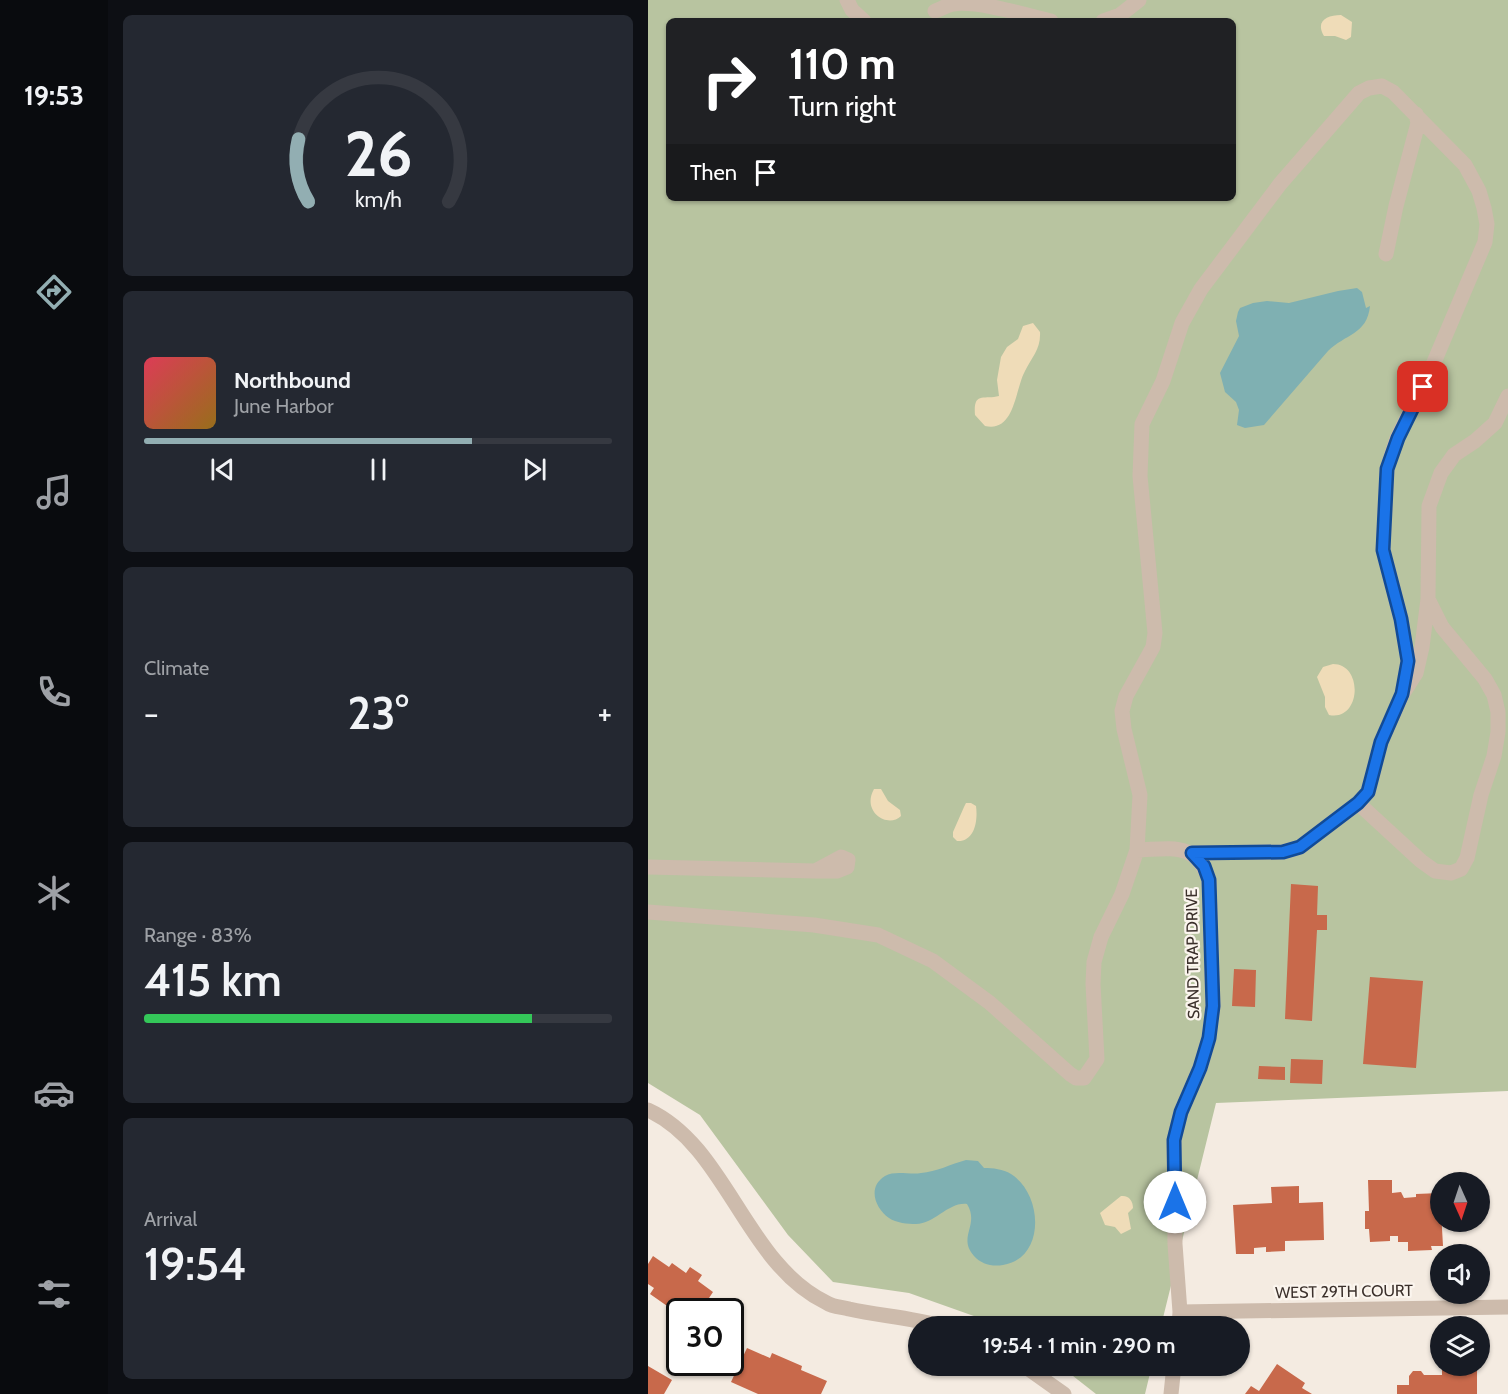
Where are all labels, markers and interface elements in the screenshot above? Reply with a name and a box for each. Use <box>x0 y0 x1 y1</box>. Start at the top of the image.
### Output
text: 110 m <box>789 38 896 90</box>
icon: right <box>690 42 768 120</box>
text: 19:53 <box>24 79 84 112</box>
text: Turn right <box>789 90 896 123</box>
text: 26 <box>344 117 412 193</box>
icon: arrive <box>749 156 782 189</box>
text: Then <box>690 159 737 186</box>
text: km/h <box>355 187 401 213</box>
icon: directions <box>33 271 75 313</box>
pin <box>1397 361 1448 412</box>
text: Northbound <box>234 367 351 394</box>
icon: arrive <box>1406 370 1439 403</box>
text: June Harbor <box>234 394 334 418</box>
icon: previous <box>206 453 239 486</box>
icon: pause <box>362 453 395 486</box>
icon: next <box>518 453 551 486</box>
icon: music <box>33 471 75 513</box>
text: Climate <box>144 656 209 680</box>
icon: phone <box>33 671 75 713</box>
text: 23° <box>347 686 409 740</box>
text: − <box>144 693 159 733</box>
text: + <box>597 693 612 733</box>
icon: climate <box>33 872 75 914</box>
street label: SAND TRAP DRIVE <box>1182 888 1203 1019</box>
text: Range · 83% <box>144 923 252 947</box>
text: 415 km <box>144 953 282 1007</box>
icon: car <box>33 1072 75 1114</box>
position arrow <box>1143 1170 1207 1234</box>
north arrow <box>1430 1172 1490 1232</box>
map controls <box>1430 1172 1490 1376</box>
text: Arrival <box>144 1207 197 1231</box>
text: 19:54 <box>144 1237 247 1291</box>
button: sound <box>1430 1244 1490 1304</box>
icon: filters <box>33 1273 75 1315</box>
street label: WEST 29TH COURT <box>1275 1281 1414 1302</box>
speed limit sign: 30 <box>666 1298 744 1376</box>
button: layers <box>1430 1316 1490 1376</box>
text: 19:54 · 1 min · 290 m <box>983 1332 1176 1359</box>

